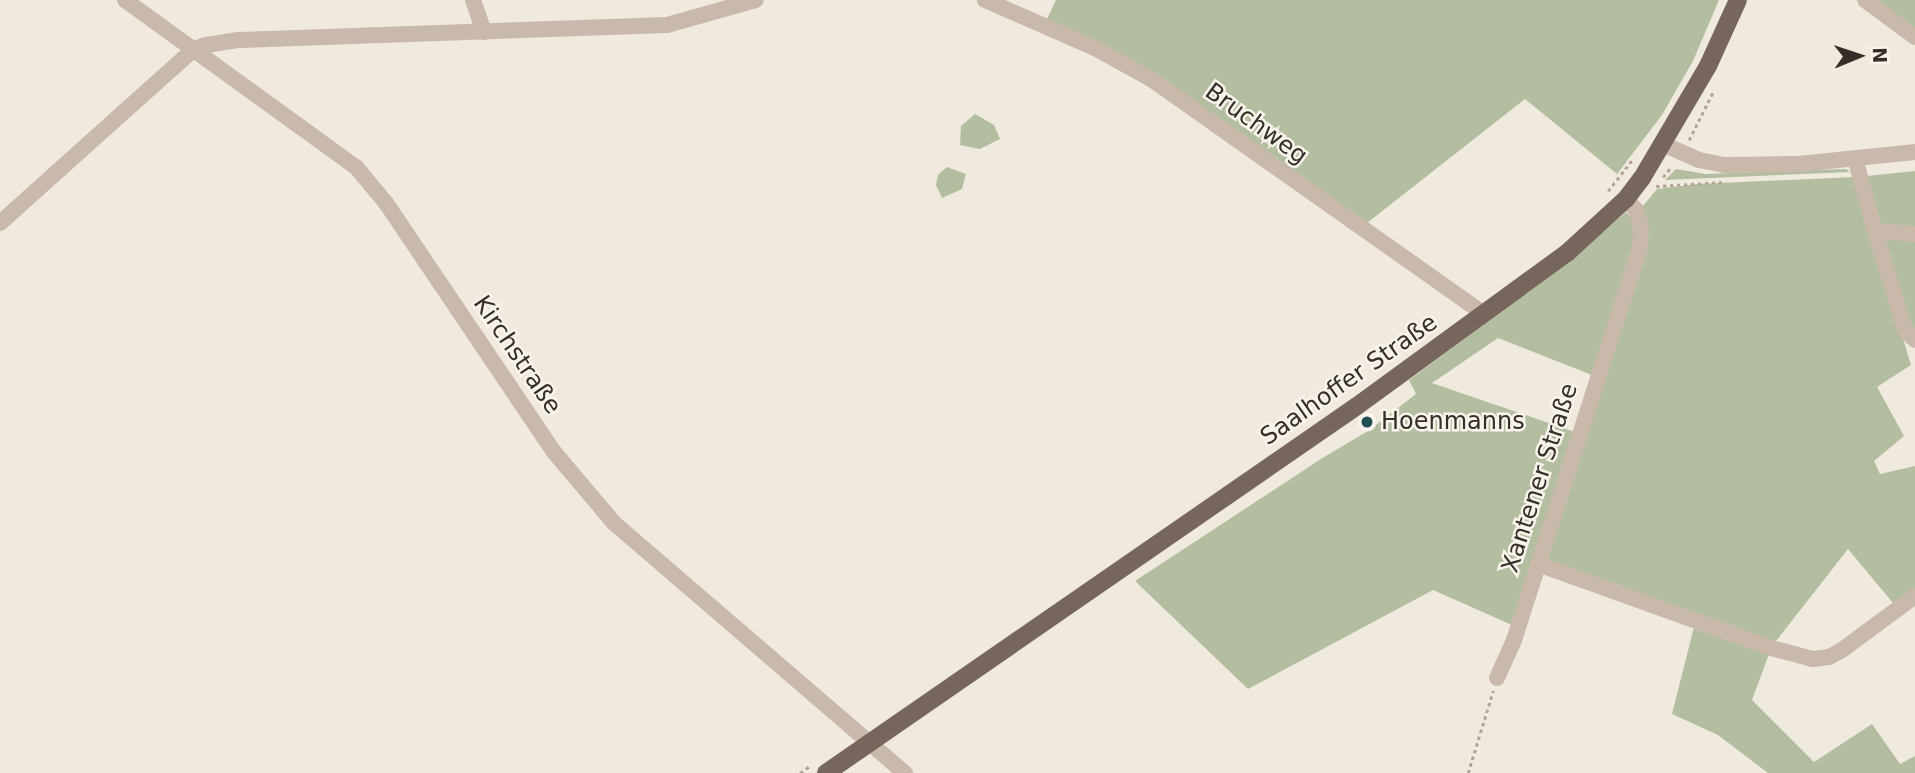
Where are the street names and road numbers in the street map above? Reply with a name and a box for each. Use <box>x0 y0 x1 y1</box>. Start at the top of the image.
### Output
street label: Bruchweg <box>1199 77 1313 171</box>
street label: Kirchstraße <box>467 290 567 420</box>
street label: Saalhoffer Straße <box>1255 308 1443 452</box>
street label: Xantener Straße <box>1496 380 1584 576</box>

